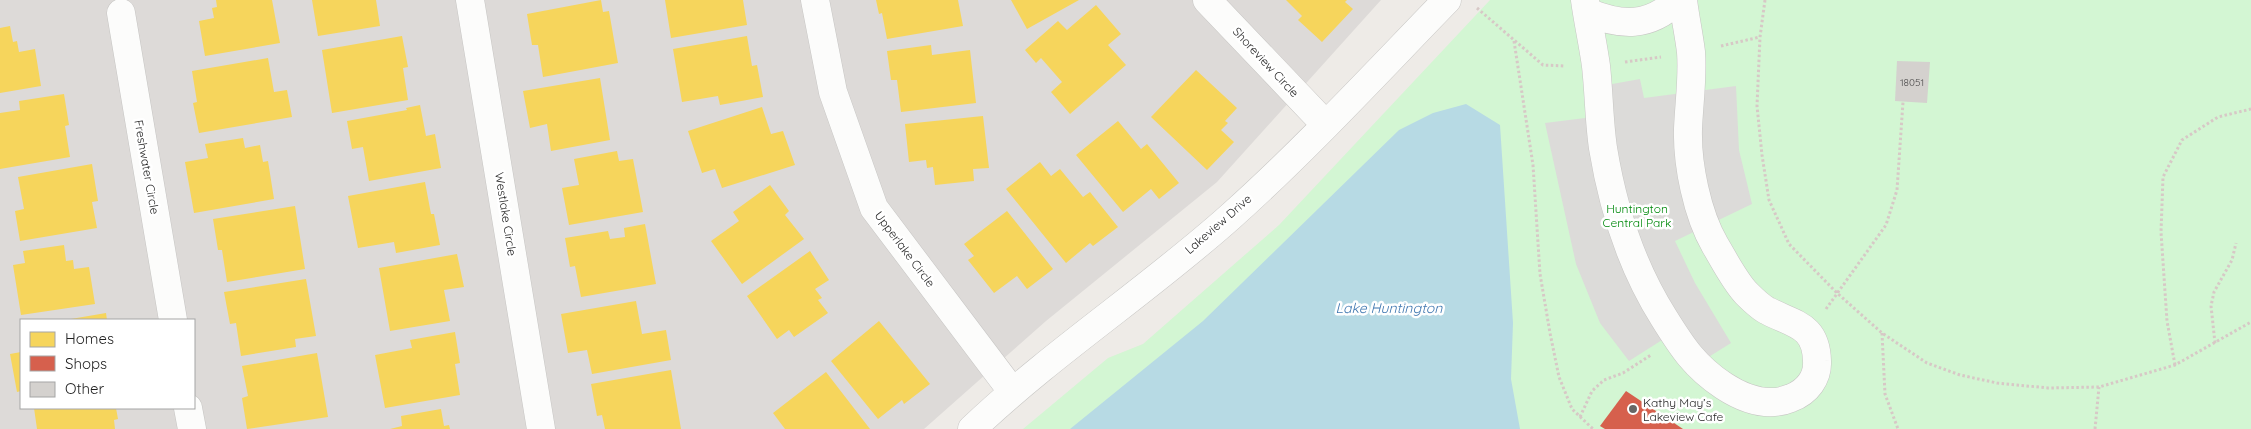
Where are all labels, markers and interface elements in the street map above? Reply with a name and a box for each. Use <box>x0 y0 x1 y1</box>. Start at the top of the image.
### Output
street label: Shoreview Circle <box>1230 24 1302 100</box>
house number: 18051 <box>1900 76 1924 89</box>
street label: Freshwater Circle <box>131 119 163 216</box>
street label: Westlake Circle <box>492 171 520 257</box>
street label: Lakeview Drive <box>1182 191 1255 257</box>
park label: Huntington Central Park <box>1603 201 1671 230</box>
street label: Upperlake Circle <box>872 208 939 290</box>
water label: Lake Huntington <box>1336 299 1443 317</box>
legend <box>20 319 195 409</box>
text: Homes <box>65 329 114 348</box>
text: Shops <box>65 354 107 373</box>
text: Other <box>65 379 105 398</box>
place label: Kathy May’s Lakeview Cafe <box>1643 395 1724 424</box>
marker: Kathy May’s Lakeview Cafe <box>1627 403 1639 415</box>

